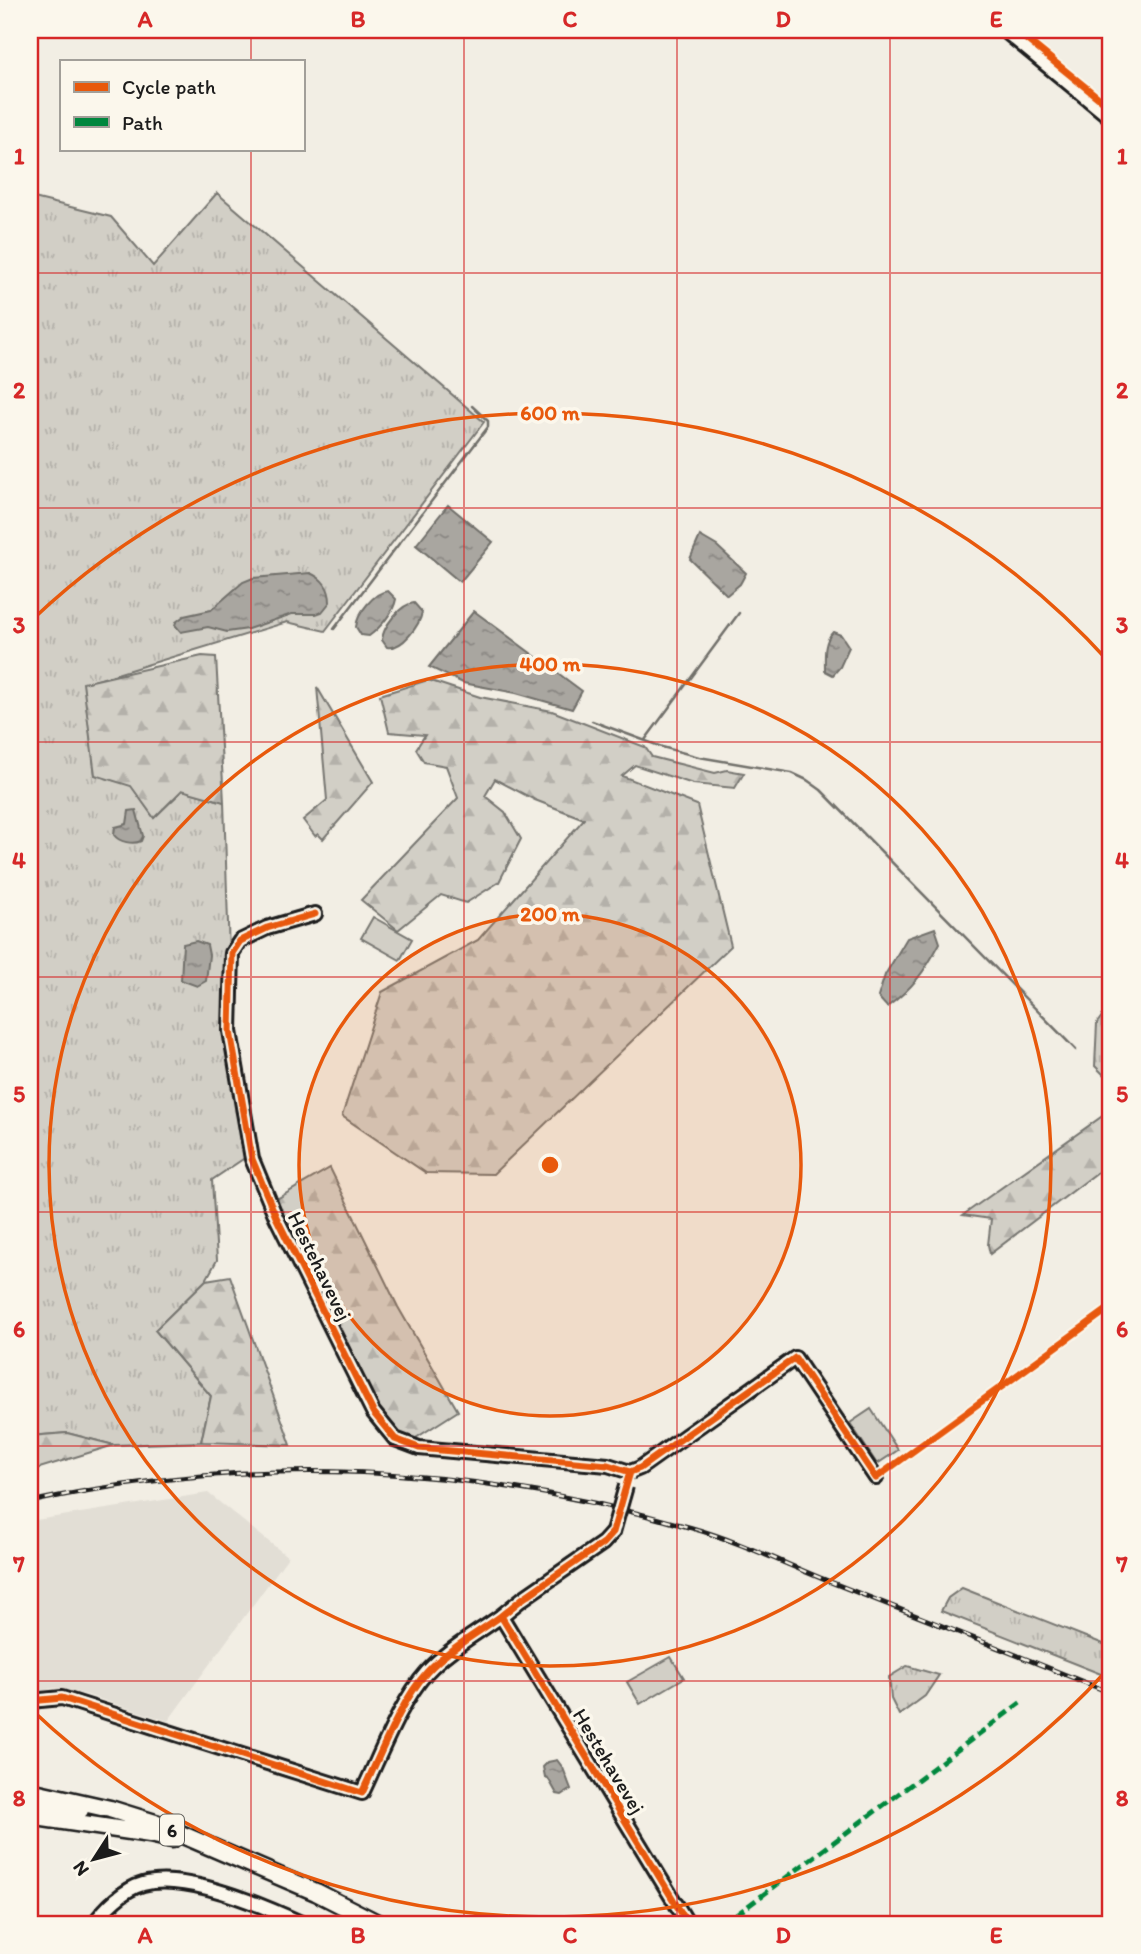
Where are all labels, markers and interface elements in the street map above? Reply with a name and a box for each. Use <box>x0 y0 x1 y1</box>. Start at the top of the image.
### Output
text: A <box>137 5 153 33</box>
text: B <box>351 5 366 33</box>
text: C <box>563 5 578 33</box>
text: D <box>775 5 791 33</box>
text: E <box>990 5 1003 33</box>
legend <box>60 60 304 150</box>
text: Cycle path <box>122 74 216 99</box>
text: Path <box>122 110 163 135</box>
text: 1 <box>14 142 25 170</box>
text: 1 <box>1117 142 1128 170</box>
text: 2 <box>13 376 26 404</box>
text: 2 <box>1116 376 1129 404</box>
text: 600 m <box>520 400 580 425</box>
text: 3 <box>13 611 26 639</box>
text: 3 <box>1116 611 1129 639</box>
text: 400 m <box>520 651 581 676</box>
text: 4 <box>12 846 26 874</box>
text: 4 <box>1115 846 1129 874</box>
text: 200 m <box>520 901 580 926</box>
text: 5 <box>13 1080 25 1108</box>
text: 5 <box>1116 1080 1128 1108</box>
centre of rings <box>538 1153 562 1177</box>
street label: Hestehavevej <box>283 1207 357 1325</box>
text: 6 <box>13 1315 25 1343</box>
text: 6 <box>1116 1315 1128 1343</box>
text: 7 <box>12 1550 25 1578</box>
text: 7 <box>1115 1550 1128 1578</box>
street label: Hestehavevej <box>568 1704 650 1818</box>
text: 8 <box>13 1784 26 1812</box>
text: 8 <box>1116 1784 1129 1812</box>
road number: 6 <box>160 1814 184 1846</box>
north arrow <box>60 1825 130 1895</box>
text: N <box>68 1857 94 1881</box>
text: A <box>137 1921 153 1949</box>
text: B <box>351 1921 366 1949</box>
text: C <box>563 1921 578 1949</box>
text: D <box>775 1921 791 1949</box>
text: E <box>990 1921 1003 1949</box>

